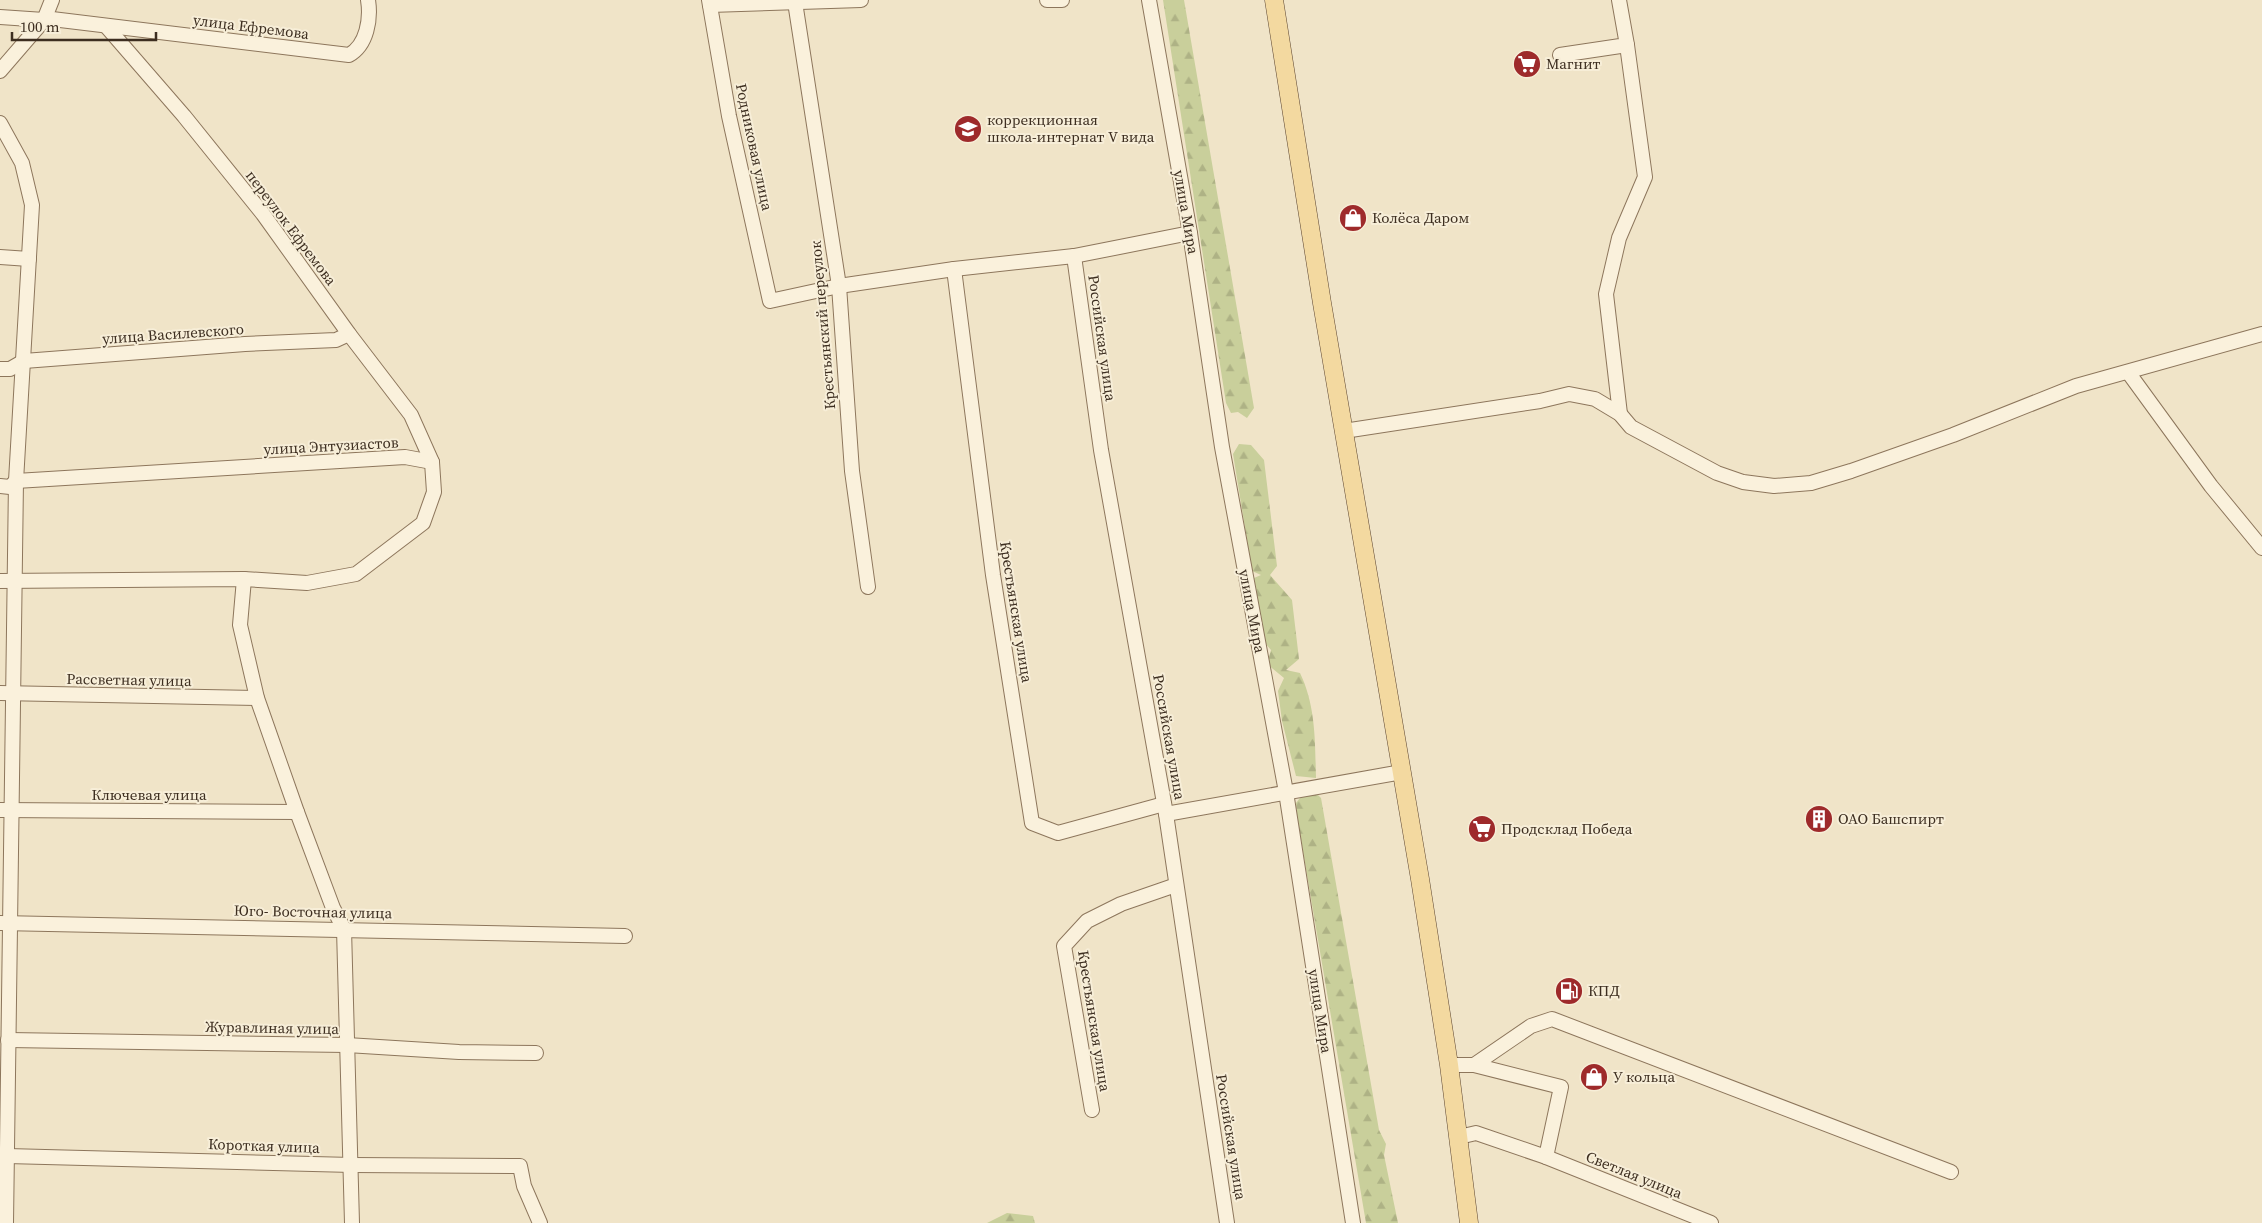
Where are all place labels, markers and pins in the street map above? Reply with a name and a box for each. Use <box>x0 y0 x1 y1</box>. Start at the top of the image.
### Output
supermarket icon: Магнит <box>1512 49 1542 79</box>
place label: Магнит <box>1546 53 1601 74</box>
place label: коррекционная школа-интернат V вида <box>987 109 1155 147</box>
school or university icon: коррекционная школа-интернат V вида <box>953 114 983 144</box>
shop icon: Колёса Даром <box>1338 203 1368 233</box>
place label: Колёса Даром <box>1372 207 1469 228</box>
building icon: ОАО Башспирт <box>1804 804 1834 834</box>
place label: ОАО Башспирт <box>1838 808 1944 829</box>
supermarket icon: Продсклад Победа <box>1467 814 1497 844</box>
place label: Продсклад Победа <box>1501 818 1633 839</box>
fuel station icon: КПД <box>1554 976 1584 1006</box>
place label: КПД <box>1588 980 1620 1001</box>
shop icon: У кольца <box>1579 1062 1609 1092</box>
place label: У кольца <box>1613 1066 1675 1087</box>

